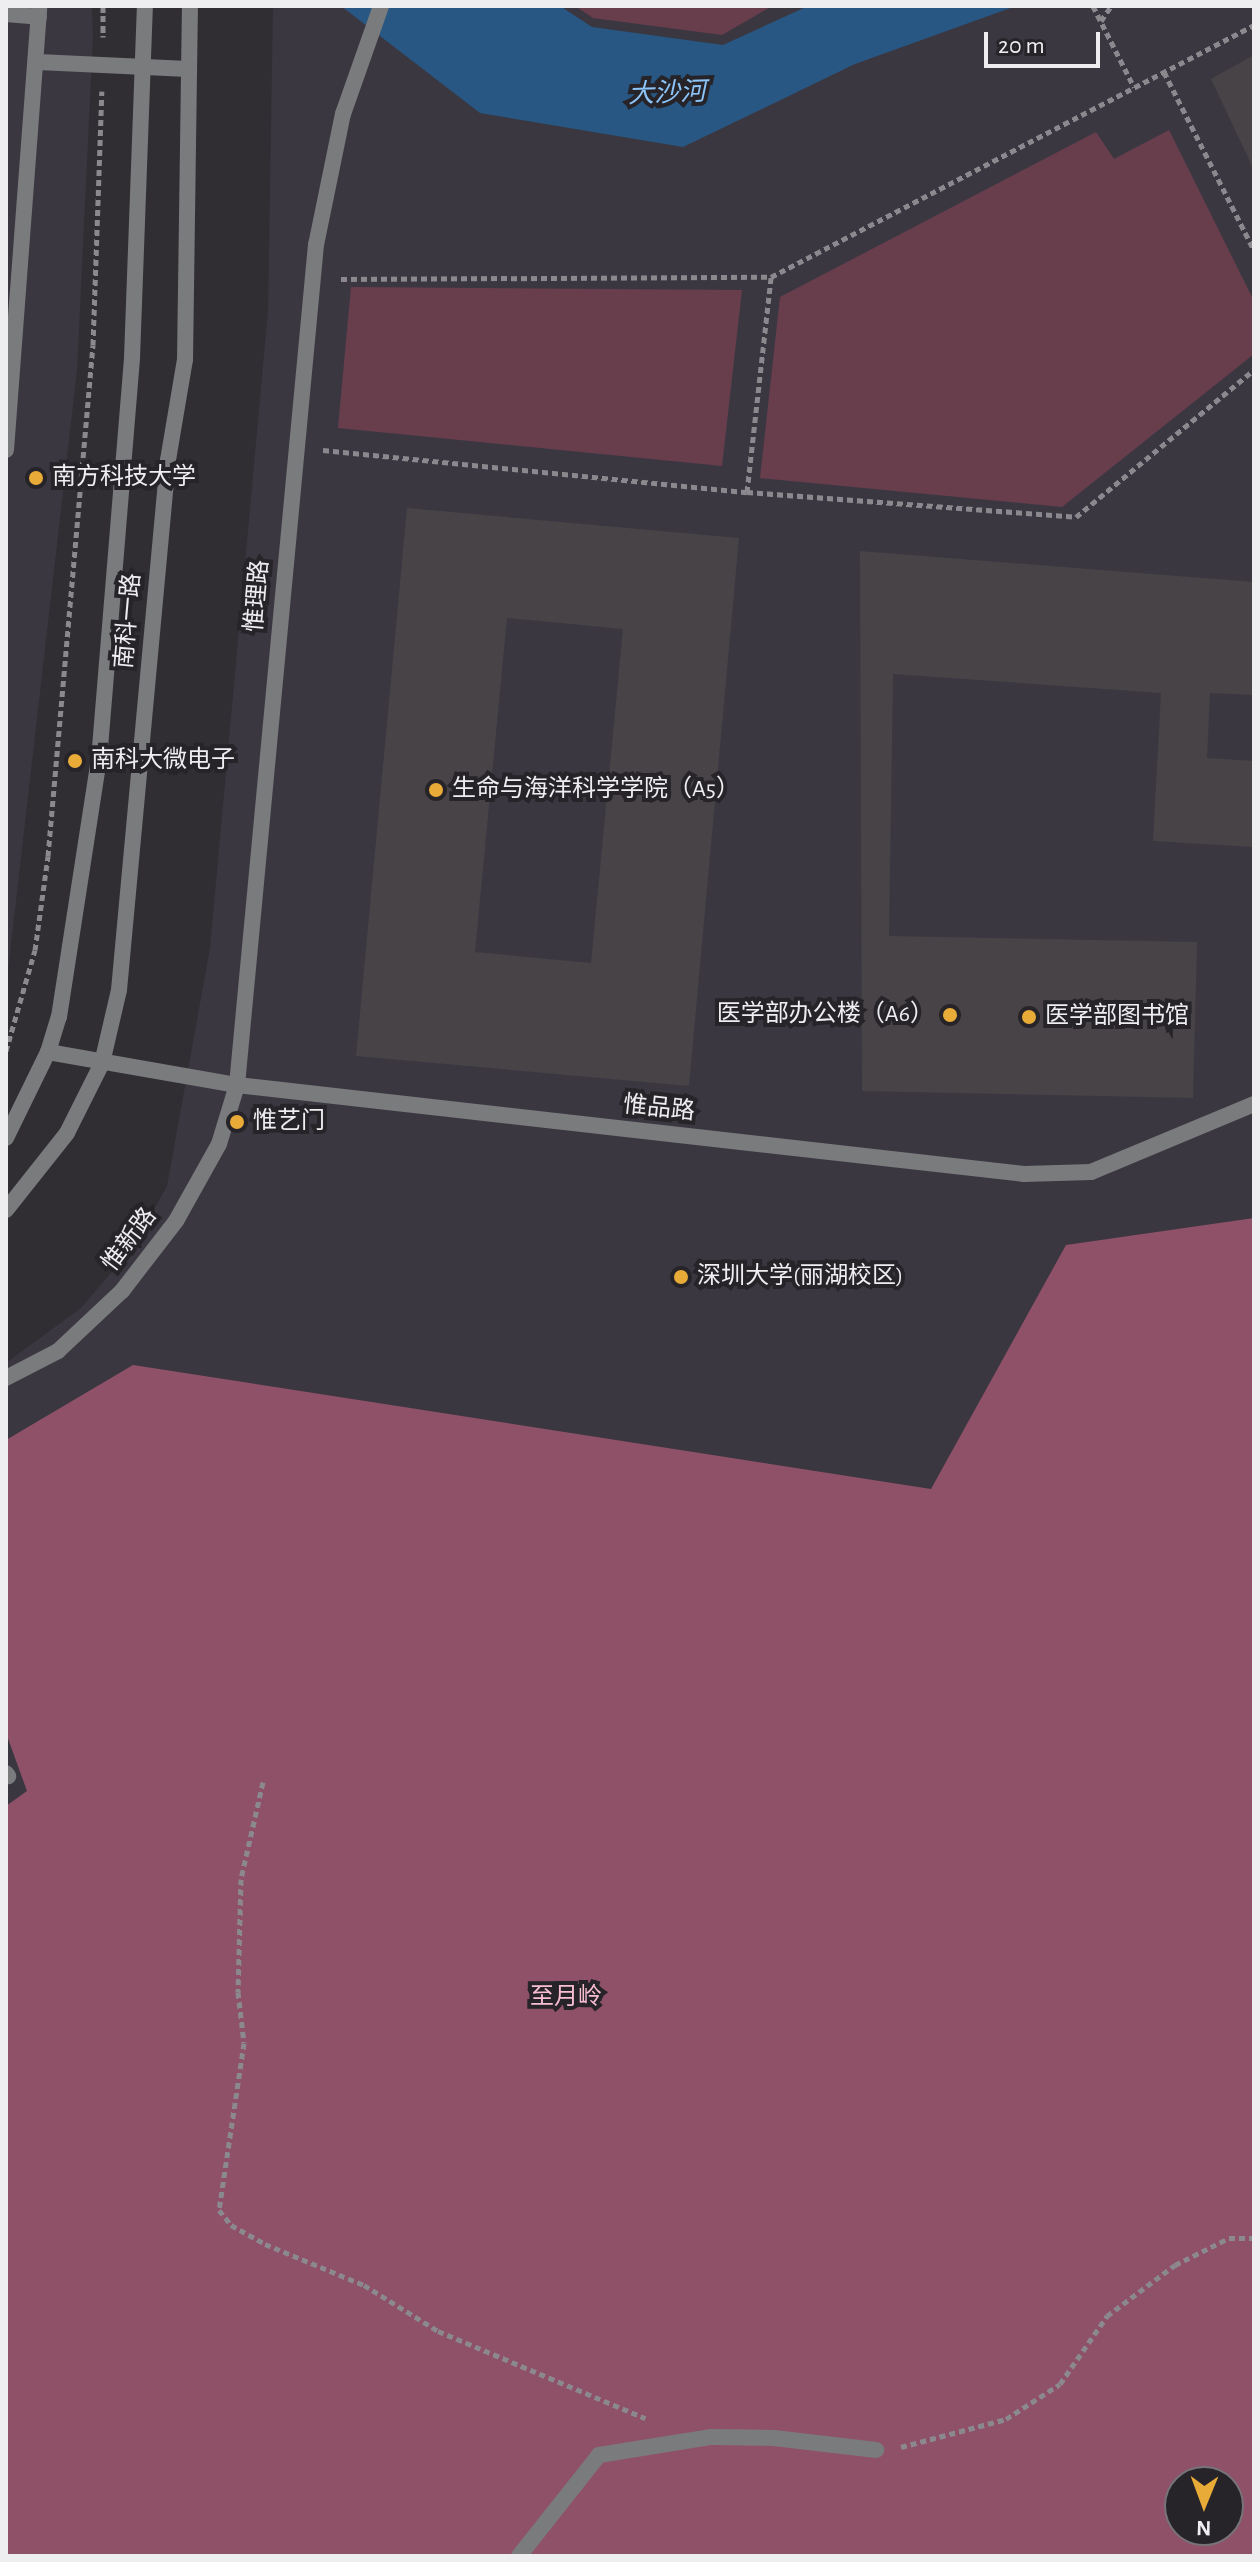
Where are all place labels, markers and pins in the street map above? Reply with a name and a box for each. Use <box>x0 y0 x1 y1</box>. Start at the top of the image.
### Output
place label: 南方科技大学 <box>52 464 196 492</box>
marker: 南方科技大学 <box>27 469 45 487</box>
place label: 南科大微电子 <box>91 747 235 775</box>
marker: 南科大微电子 <box>66 752 84 770</box>
place label: 生命与海洋科学学院（A5） <box>452 776 740 804</box>
marker: 生命与海洋科学学院（A5） <box>427 781 445 799</box>
place label: 医学部办公楼（A6） <box>717 1001 934 1029</box>
place label: 医学部图书馆 <box>1045 1003 1189 1031</box>
marker: 医学部办公楼（A6） <box>941 1006 959 1024</box>
marker: 医学部图书馆 <box>1020 1008 1038 1026</box>
place label: 惟艺门 <box>253 1108 325 1136</box>
marker: 惟艺门 <box>228 1113 246 1131</box>
place label: 深圳大学(丽湖校区) <box>697 1263 903 1291</box>
marker: 深圳大学(丽湖校区) <box>672 1268 690 1286</box>

